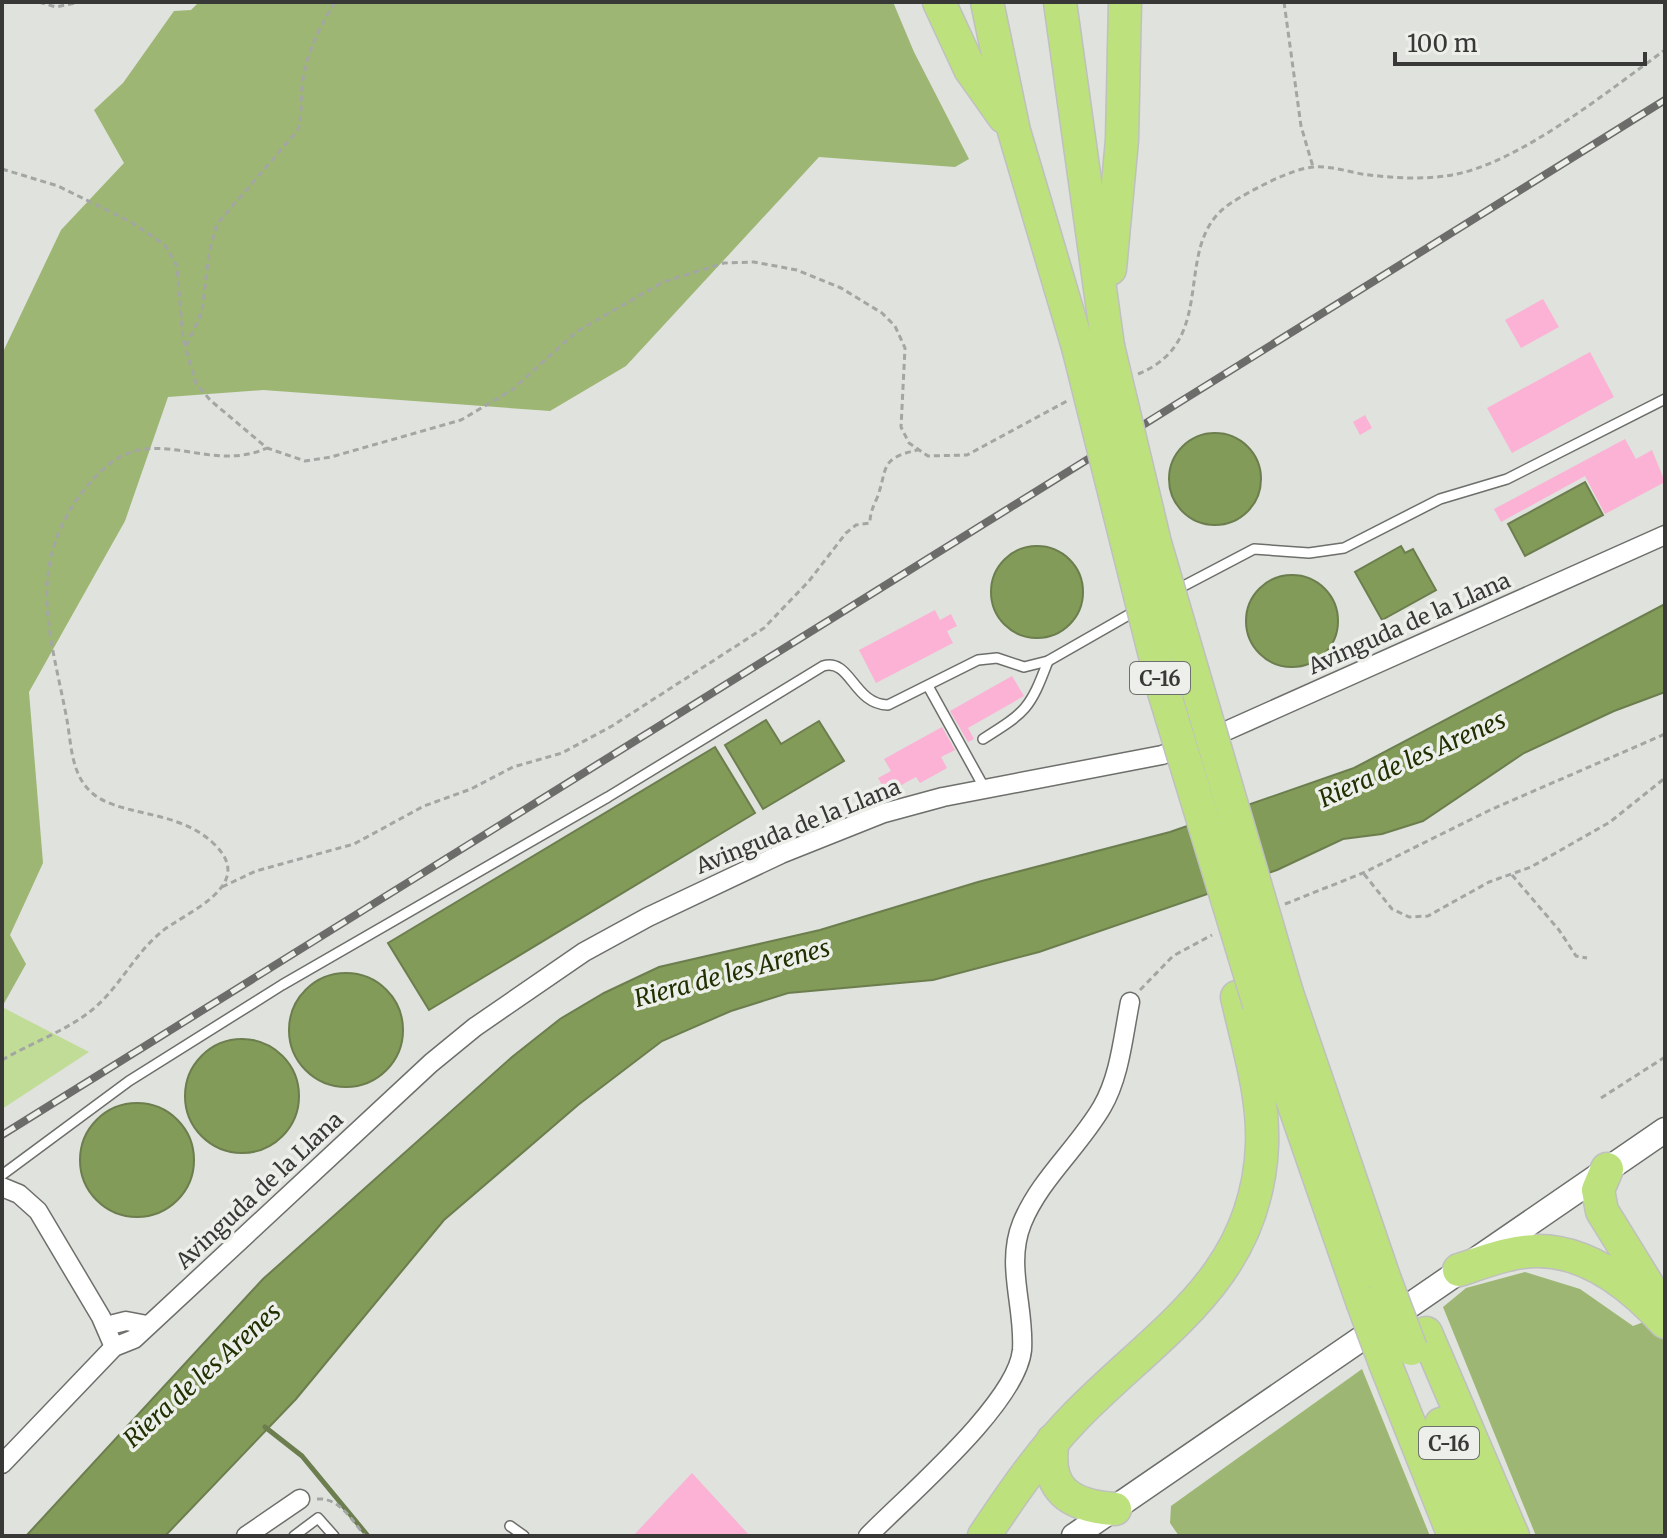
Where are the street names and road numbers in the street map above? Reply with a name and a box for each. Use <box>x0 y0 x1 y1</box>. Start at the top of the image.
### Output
street label: Avinguda de la Llana <box>1303 566 1515 681</box>
road number: C-16 <box>1130 662 1190 694</box>
street label: Avinguda de la Llana <box>691 772 905 880</box>
street label: Avinguda de la Llana <box>169 1105 349 1275</box>
road number: C-16 <box>1419 1427 1479 1459</box>

